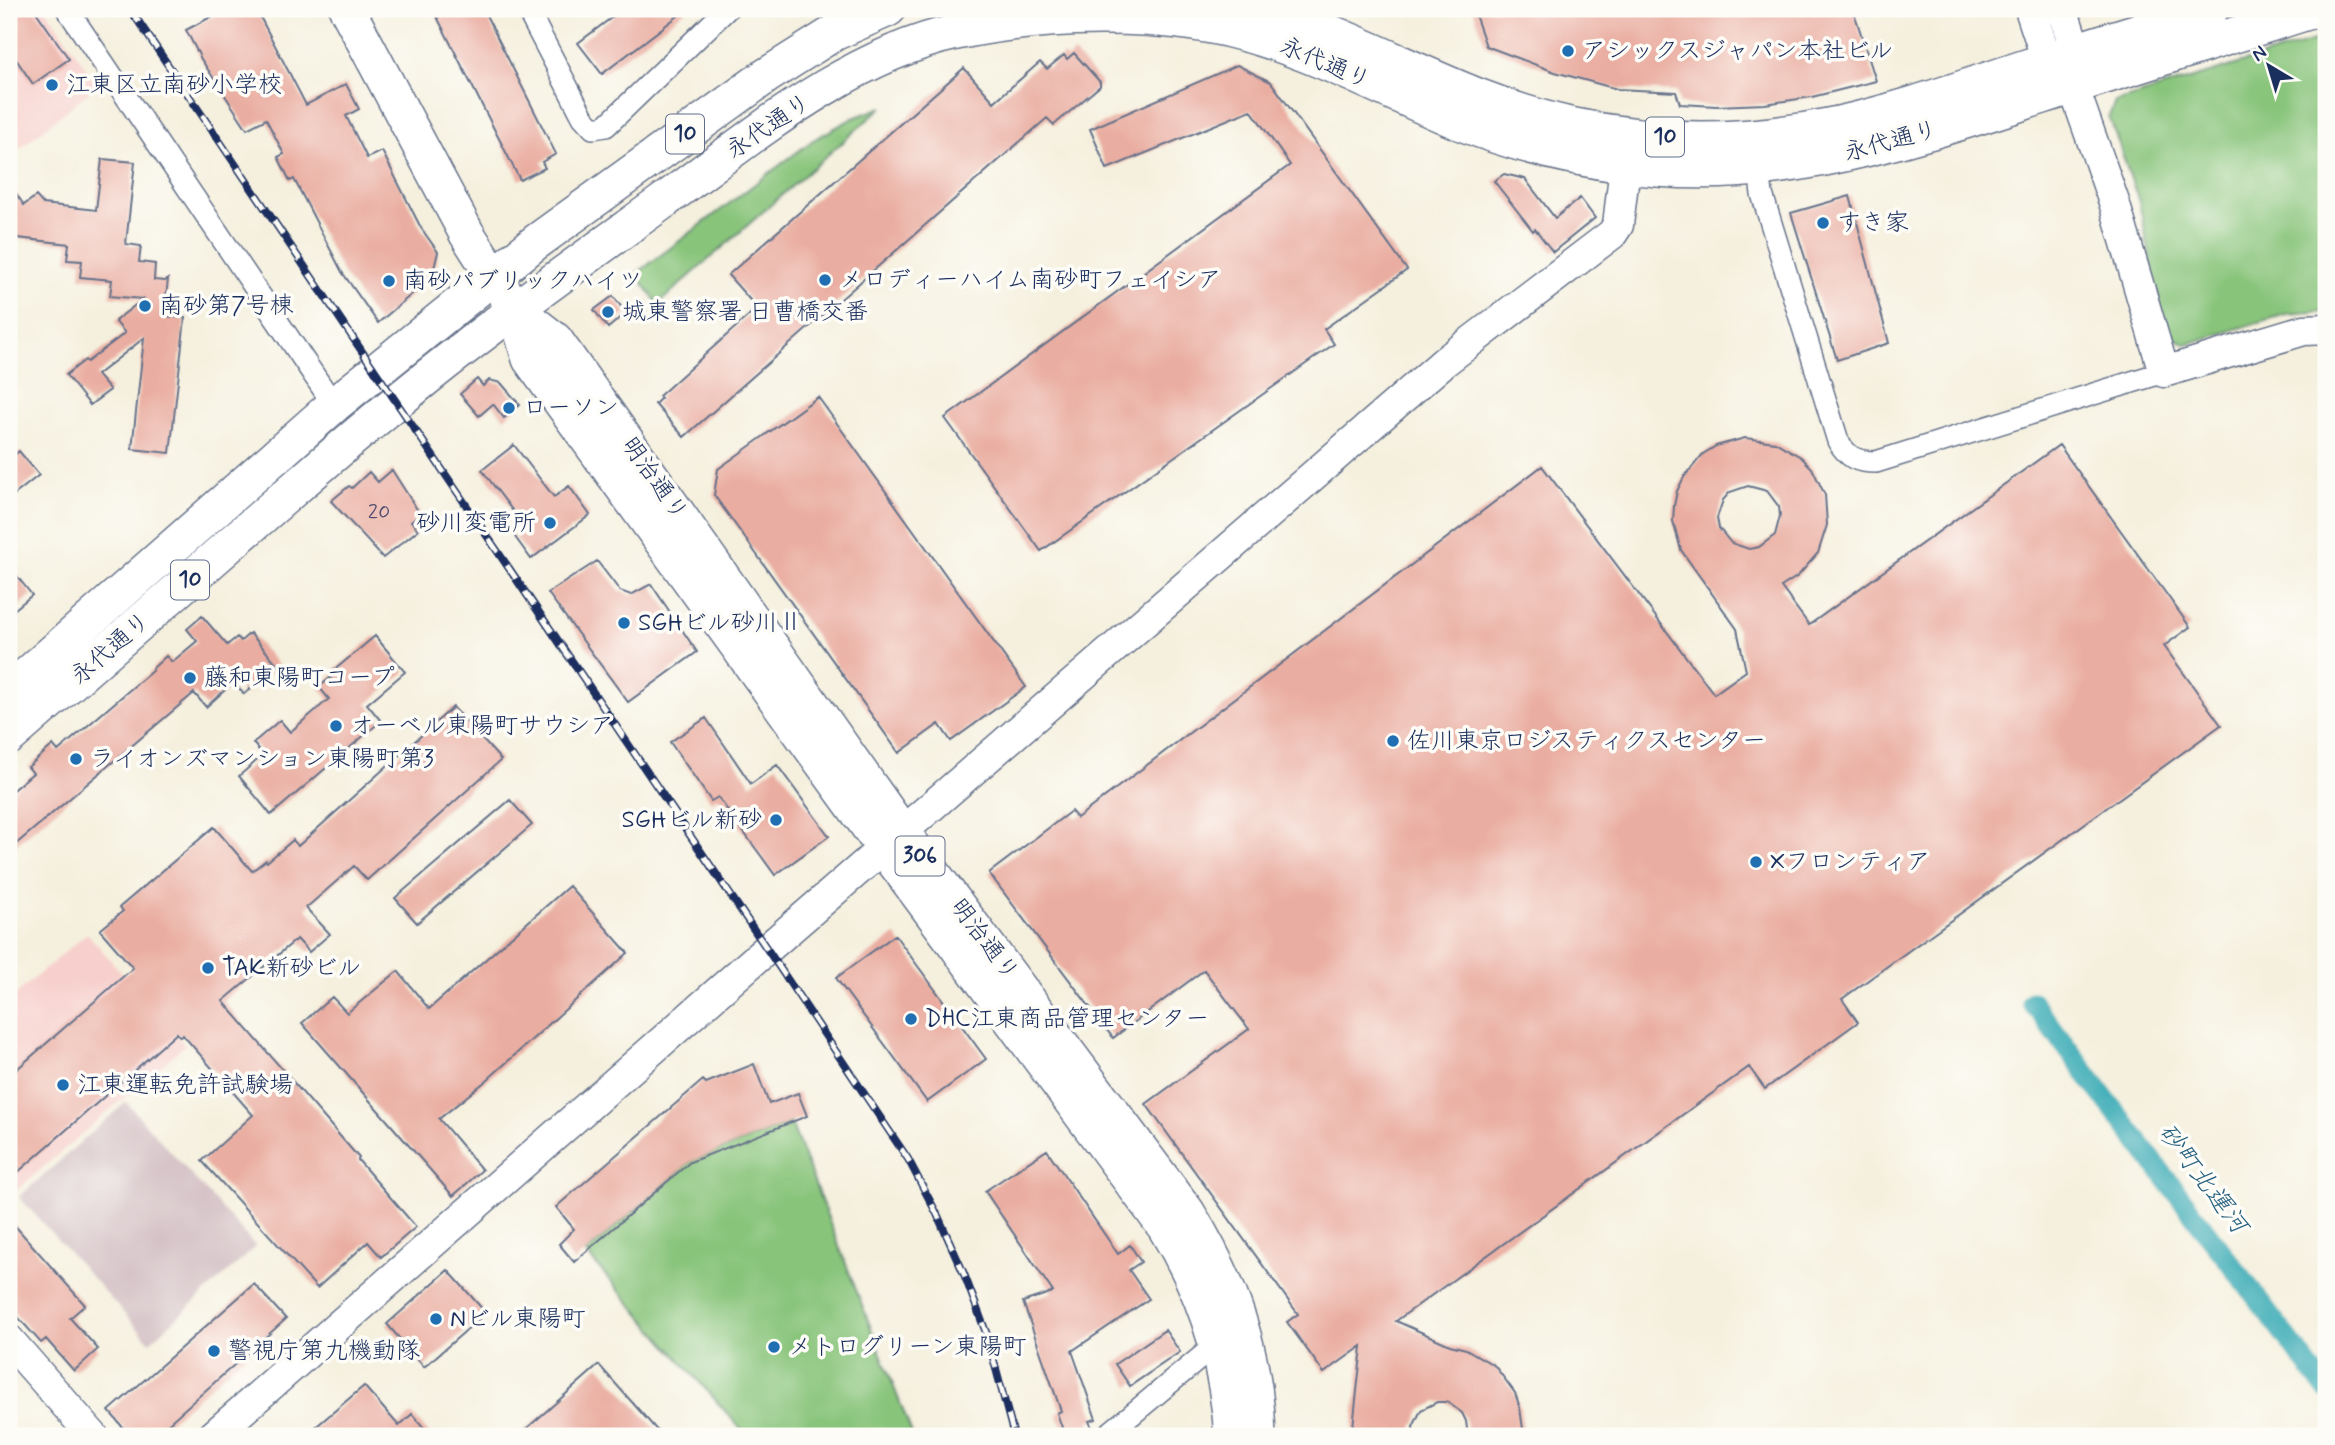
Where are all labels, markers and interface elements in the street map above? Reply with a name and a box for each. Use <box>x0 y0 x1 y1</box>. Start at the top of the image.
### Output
street label: 永代通り <box>1275 31 1375 97</box>
north arrow <box>2234 32 2304 102</box>
place label: アシックスジャパン本社ビル <box>1582 36 1893 67</box>
text: N <box>2247 40 2272 68</box>
marker: アシックスジャパン本社ビル <box>1560 43 1576 59</box>
place label: 江東区立南砂小学校 <box>66 70 282 101</box>
marker: 江東区立南砂小学校 <box>44 77 60 93</box>
street label: 永代通り <box>721 87 817 167</box>
road number: 10 <box>666 114 704 154</box>
street label: 永代通り <box>1841 115 1941 169</box>
road number: 10 <box>1646 118 1684 156</box>
place label: すき家 <box>1837 208 1909 239</box>
marker: すき家 <box>1815 215 1831 231</box>
place label: メロディーハイム南砂町フェイシア <box>839 265 1222 296</box>
place label: 南砂パブリックハイツ <box>403 266 643 297</box>
marker: メロディーハイム南砂町フェイシア <box>817 272 833 288</box>
marker: 南砂パブリックハイツ <box>381 273 397 289</box>
place label: 南砂第7号棟 <box>159 291 294 322</box>
place label: 城東警察署 日曹橋交番 <box>622 297 868 328</box>
marker: 南砂第7号棟 <box>137 298 153 314</box>
marker: 城東警察署 日曹橋交番 <box>600 304 616 320</box>
place label: ローソン <box>523 393 619 424</box>
marker: ローソン <box>501 400 517 416</box>
street label: 明治通り <box>614 431 694 527</box>
house number: 20 <box>368 498 390 526</box>
place label: 砂川変電所 <box>416 508 536 539</box>
marker: 砂川変電所 <box>542 515 558 531</box>
road number: 10 <box>171 560 209 600</box>
street label: 永代通り <box>65 606 157 692</box>
place label: SGHビル砂川Ⅱ <box>638 608 802 639</box>
marker: SGHビル砂川Ⅱ <box>616 615 632 631</box>
place label: 藤和東陽町コープ <box>204 663 395 694</box>
marker: 藤和東陽町コープ <box>182 670 198 686</box>
place label: オーベル東陽町サウシア <box>350 711 614 742</box>
marker: オーベル東陽町サウシア <box>328 718 344 734</box>
place label: 佐川東京ロジスティクスセンター <box>1407 726 1766 757</box>
marker: 佐川東京ロジスティクスセンター <box>1385 733 1401 749</box>
place label: ライオンズマンション東陽町第3 <box>90 744 434 775</box>
marker: ライオンズマンション東陽町第3 <box>68 751 84 767</box>
place label: SGHビル新砂 <box>622 805 762 836</box>
marker: SGHビル新砂 <box>768 812 784 828</box>
road number: 306 <box>895 836 944 876</box>
place label: Xフロンティア <box>1770 847 1931 878</box>
marker: Xフロンティア <box>1748 854 1764 870</box>
street label: 明治通り <box>943 892 1025 988</box>
place label: TAK新砂ビル <box>222 953 361 984</box>
marker: TAK新砂ビル <box>200 960 216 976</box>
place label: DHC江東商品管理センター <box>925 1004 1209 1035</box>
marker: DHC江東商品管理センター <box>903 1011 919 1027</box>
place label: 江東運転免許試験場 <box>77 1070 293 1101</box>
marker: 江東運転免許試験場 <box>55 1077 71 1093</box>
water label: 砂町北運河 <box>2149 1117 2257 1244</box>
place label: Nビル東陽町 <box>450 1304 586 1335</box>
marker: Nビル東陽町 <box>428 1311 444 1327</box>
place label: メトログリーン東陽町 <box>788 1332 1027 1363</box>
place label: 警視庁第九機動隊 <box>228 1336 420 1367</box>
marker: メトログリーン東陽町 <box>766 1339 782 1355</box>
marker: 警視庁第九機動隊 <box>206 1343 222 1359</box>

